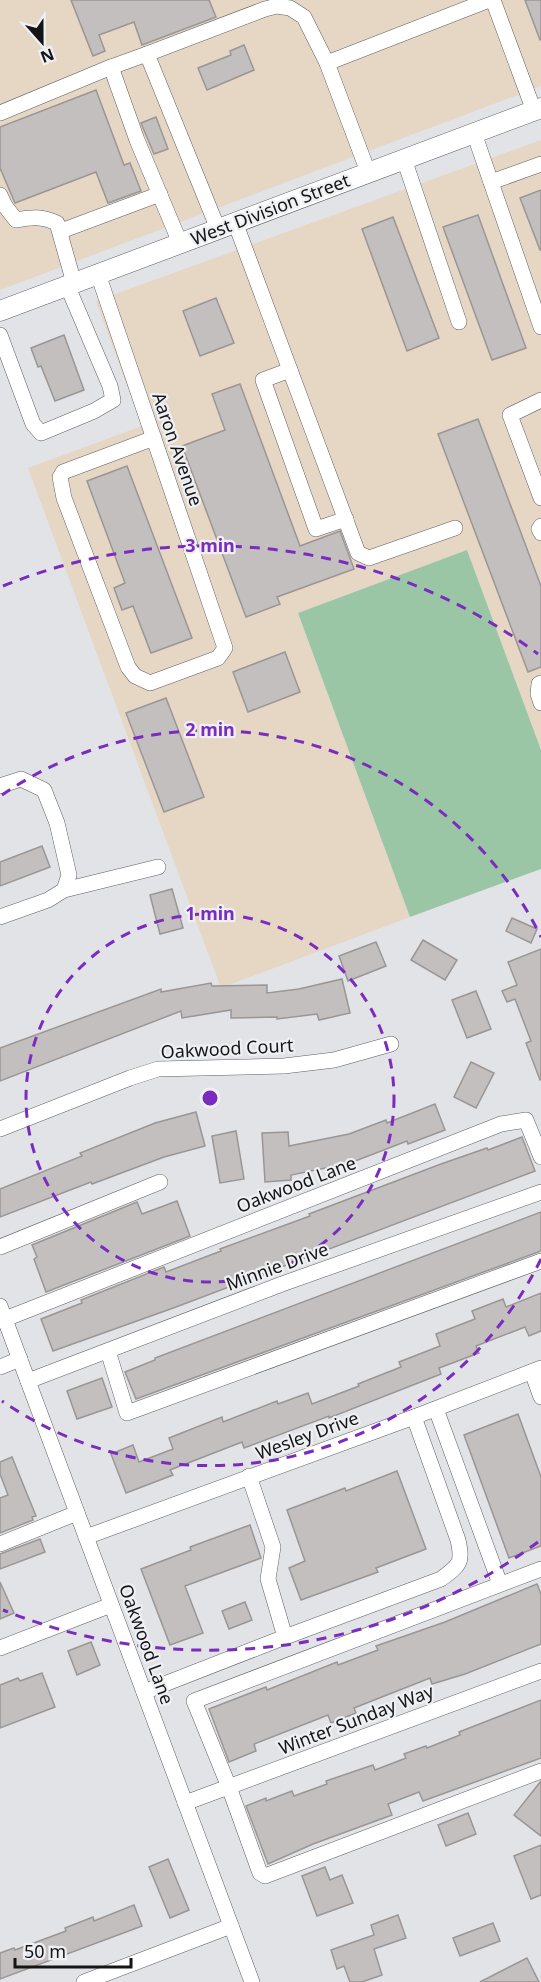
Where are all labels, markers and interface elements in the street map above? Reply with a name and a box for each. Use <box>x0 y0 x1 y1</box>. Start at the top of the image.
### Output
north arrow <box>12 12 72 72</box>
text: N <box>37 43 57 69</box>
street label: West Division Street <box>187 167 353 250</box>
street label: Aaron Avenue <box>147 389 209 509</box>
text: 3 min <box>185 533 235 557</box>
text: 2 min <box>185 717 235 741</box>
text: 1 min <box>185 901 235 925</box>
street label: Oakwood Court <box>160 1033 294 1063</box>
centre of rings <box>200 1088 220 1108</box>
street label: Oakwood Lane <box>233 1150 359 1218</box>
street label: Minnie Drive <box>223 1236 331 1296</box>
street label: Wesley Drive <box>252 1405 362 1465</box>
street label: Oakwood Lane <box>114 1581 180 1707</box>
street label: Winter Sunday Way <box>275 1678 438 1760</box>
scale bar <box>15 1931 130 1969</box>
text: 50 m <box>24 1939 66 1963</box>

